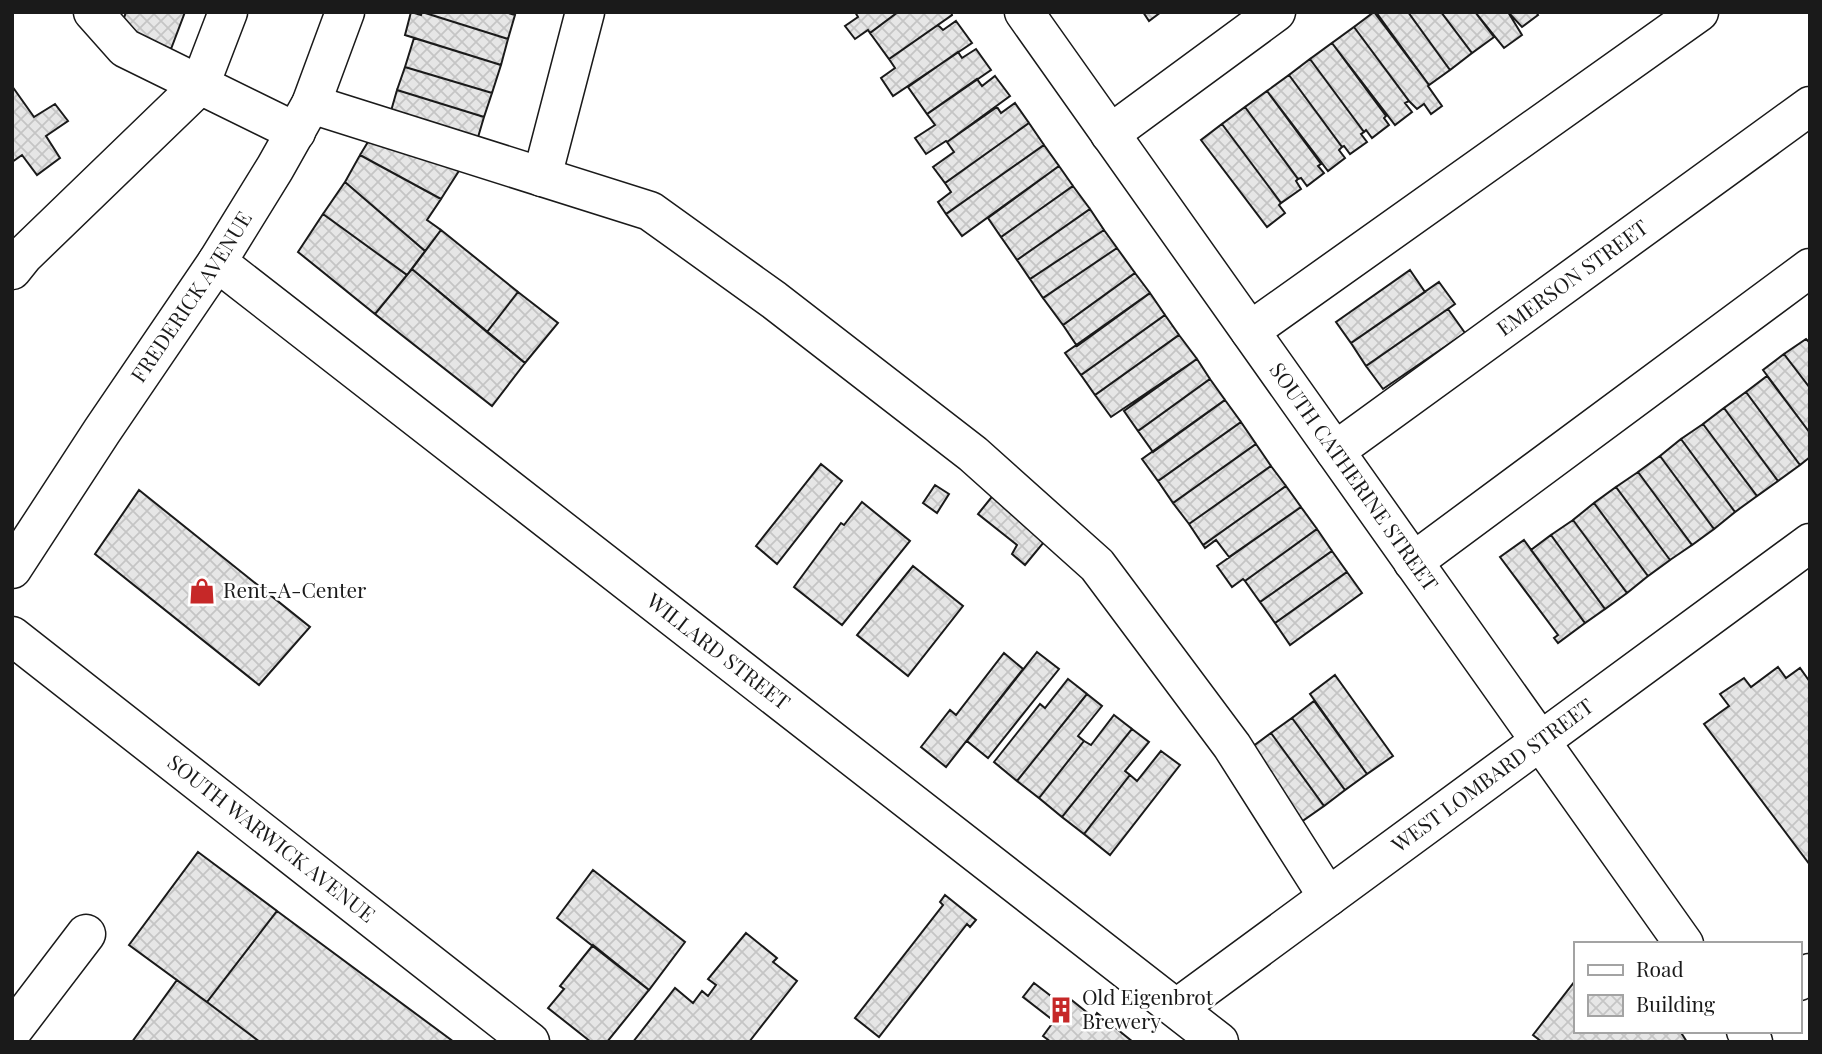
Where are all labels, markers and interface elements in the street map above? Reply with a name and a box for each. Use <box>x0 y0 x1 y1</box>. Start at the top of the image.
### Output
street label: FREDERICK AVENUE <box>123 205 257 387</box>
street label: EMERSON STREET <box>1490 212 1653 341</box>
street label: SOUTH CATHERINE STREET <box>1264 356 1446 596</box>
place label: Rent-A-Center <box>223 575 367 603</box>
shop icon: Rent-A-Center <box>187 576 217 606</box>
street label: WILLARD STREET <box>641 585 797 715</box>
street label: WEST LOMBARD STREET <box>1385 691 1598 858</box>
street label: SOUTH WARWICK AVENUE <box>163 747 382 928</box>
legend <box>1574 942 1801 1033</box>
text: Road <box>1636 954 1684 982</box>
place label: Old Eigenbrot Brewery <box>1082 982 1214 1034</box>
text: Building <box>1636 989 1715 1017</box>
building icon: Old Eigenbrot Brewery <box>1046 995 1076 1025</box>

